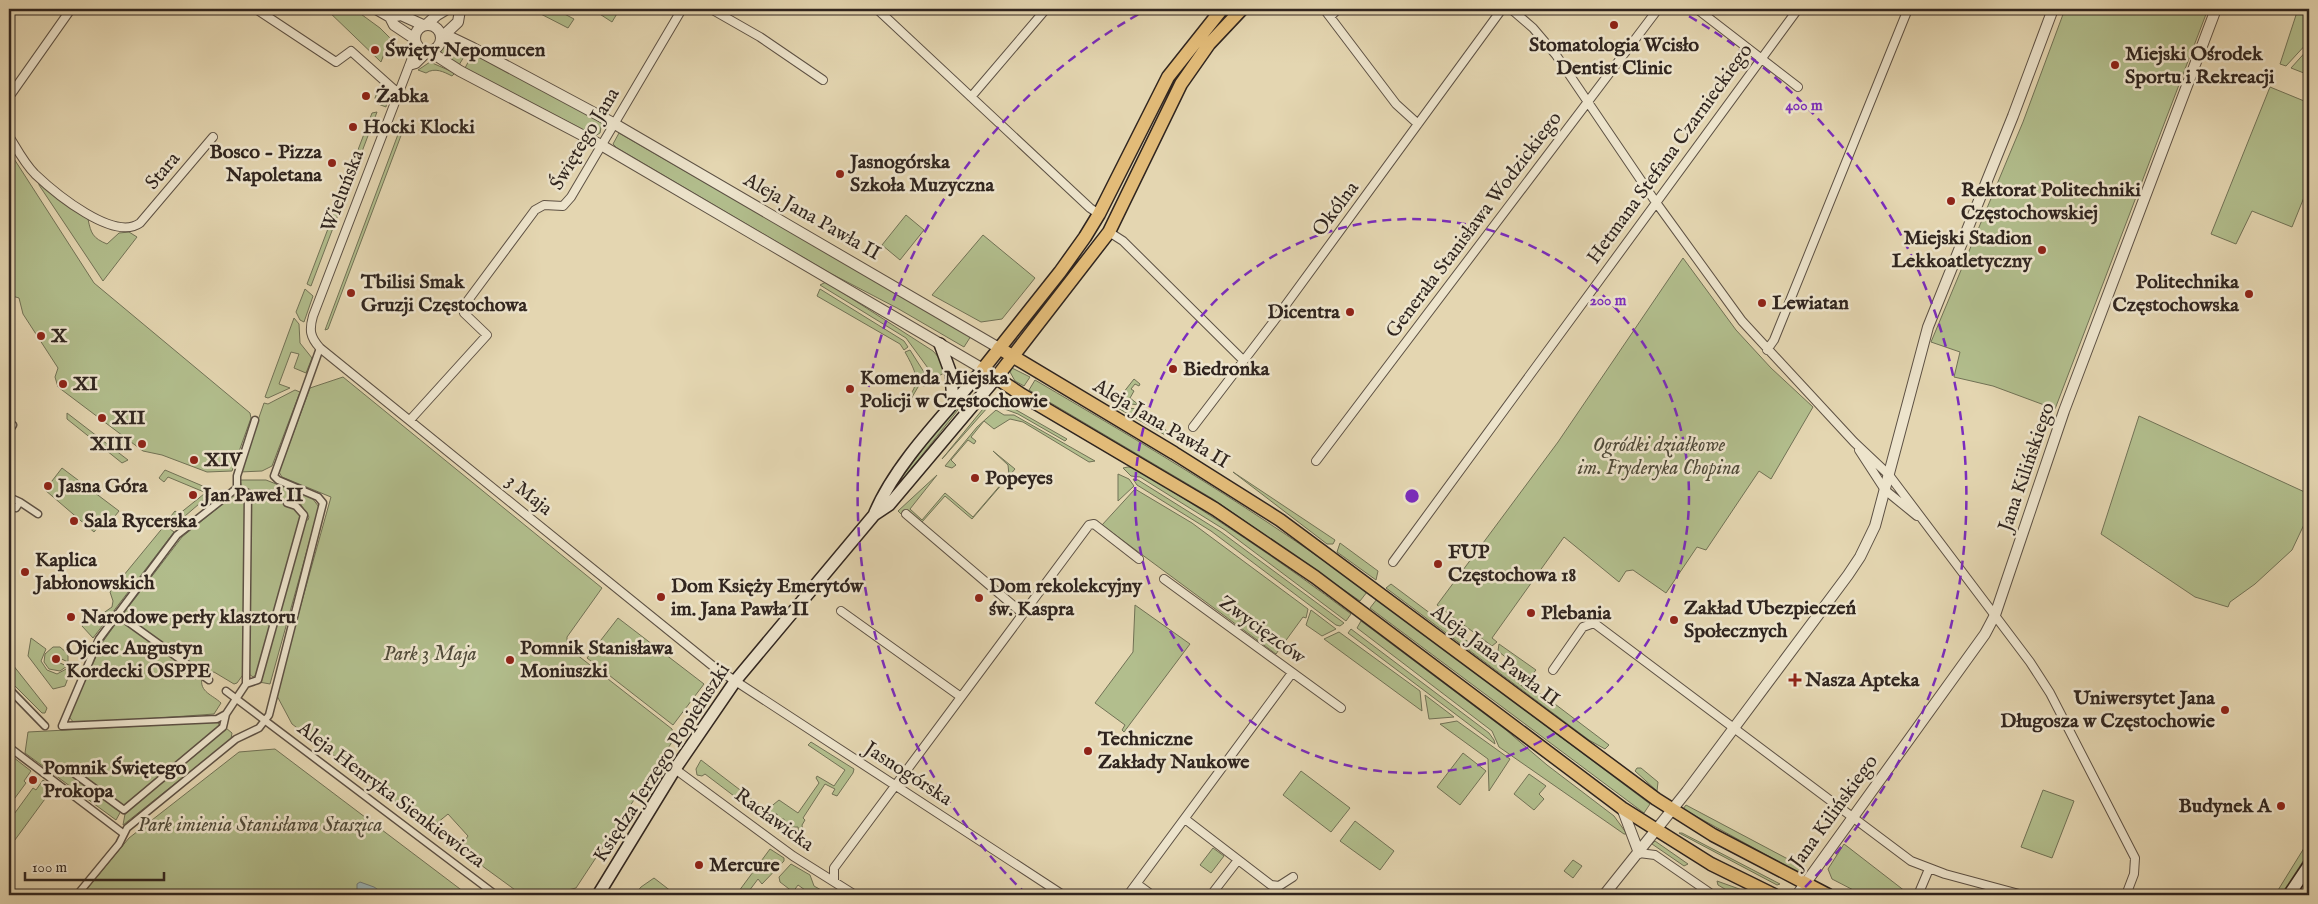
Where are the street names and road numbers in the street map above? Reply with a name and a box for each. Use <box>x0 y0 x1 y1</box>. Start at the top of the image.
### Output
street label: Hetmana Stefana Czarnieckiego <box>1582 39 1759 269</box>
street label: Świętego Jana <box>545 83 626 195</box>
street label: Generała Stanisława Wodzickiego <box>1381 107 1568 343</box>
street label: Wieluńska <box>316 146 370 236</box>
street label: Stara <box>140 147 186 195</box>
street label: Aleja Jana Pawła II <box>738 167 885 267</box>
street label: Okólna <box>1307 176 1365 241</box>
street label: Aleja Jana Pawła II <box>1088 373 1234 475</box>
street label: Jana Kilińskiego <box>1993 399 2061 537</box>
street label: 3 Maja <box>501 469 558 522</box>
street label: Zwycięzców <box>1214 590 1311 670</box>
street label: Aleja Jana Pawła II <box>1425 599 1564 713</box>
street label: Księdza Jerzego Popiełuszki <box>588 659 736 867</box>
street label: Aleja Henryka Sienkiewicza <box>291 716 490 874</box>
street label: Jasnogórska <box>858 735 957 812</box>
street label: Jana Kilińskiego <box>1783 750 1884 876</box>
street label: Racławicka <box>729 783 819 858</box>

